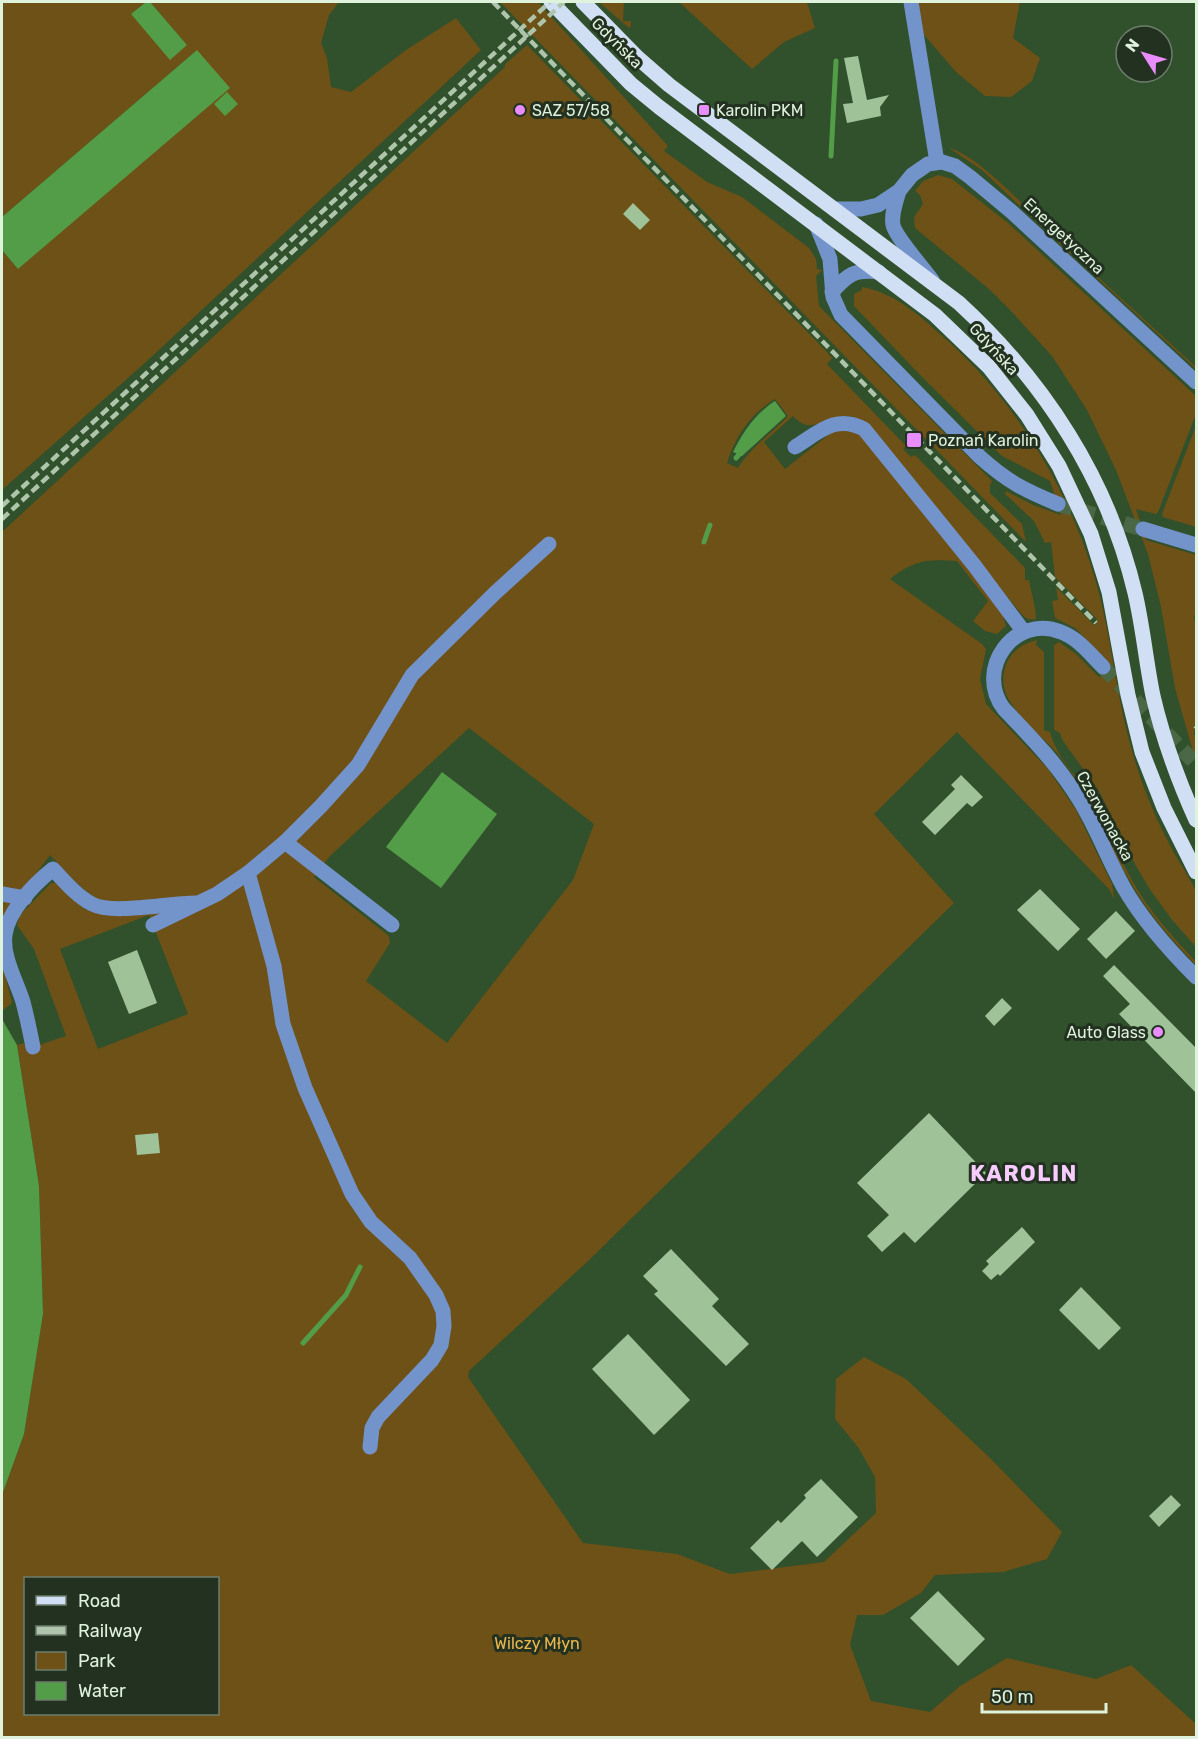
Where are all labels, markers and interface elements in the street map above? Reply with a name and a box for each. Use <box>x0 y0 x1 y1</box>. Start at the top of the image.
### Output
street label: Gdyńska <box>588 14 646 72</box>
north arrow <box>1114 24 1174 84</box>
text: N <box>1121 35 1143 56</box>
place label: SAZ 57/58 <box>532 101 610 120</box>
place label: Karolin PKM <box>716 101 803 120</box>
marker: SAZ 57/58 <box>513 103 527 117</box>
marker: Karolin PKM <box>697 103 711 117</box>
street label: Energetyczna <box>1020 194 1108 278</box>
street label: Gdyńska <box>965 319 1023 379</box>
marker: Poznań Karolin <box>905 431 923 449</box>
place label: Poznań Karolin <box>928 431 1038 450</box>
street label: Czerwonacka <box>1072 768 1138 864</box>
place label: Auto Glass <box>1066 1023 1146 1042</box>
marker: Auto Glass <box>1151 1025 1165 1039</box>
district label: KAROLIN <box>970 1160 1078 1187</box>
legend <box>24 1577 219 1715</box>
text: Road <box>78 1590 121 1612</box>
text: Railway <box>78 1620 142 1642</box>
park label: Wilczy Młyn <box>494 1634 580 1653</box>
text: Park <box>78 1650 116 1672</box>
scale bar <box>982 1676 1106 1714</box>
text: Water <box>78 1680 126 1702</box>
text: 50 m <box>991 1686 1034 1708</box>

